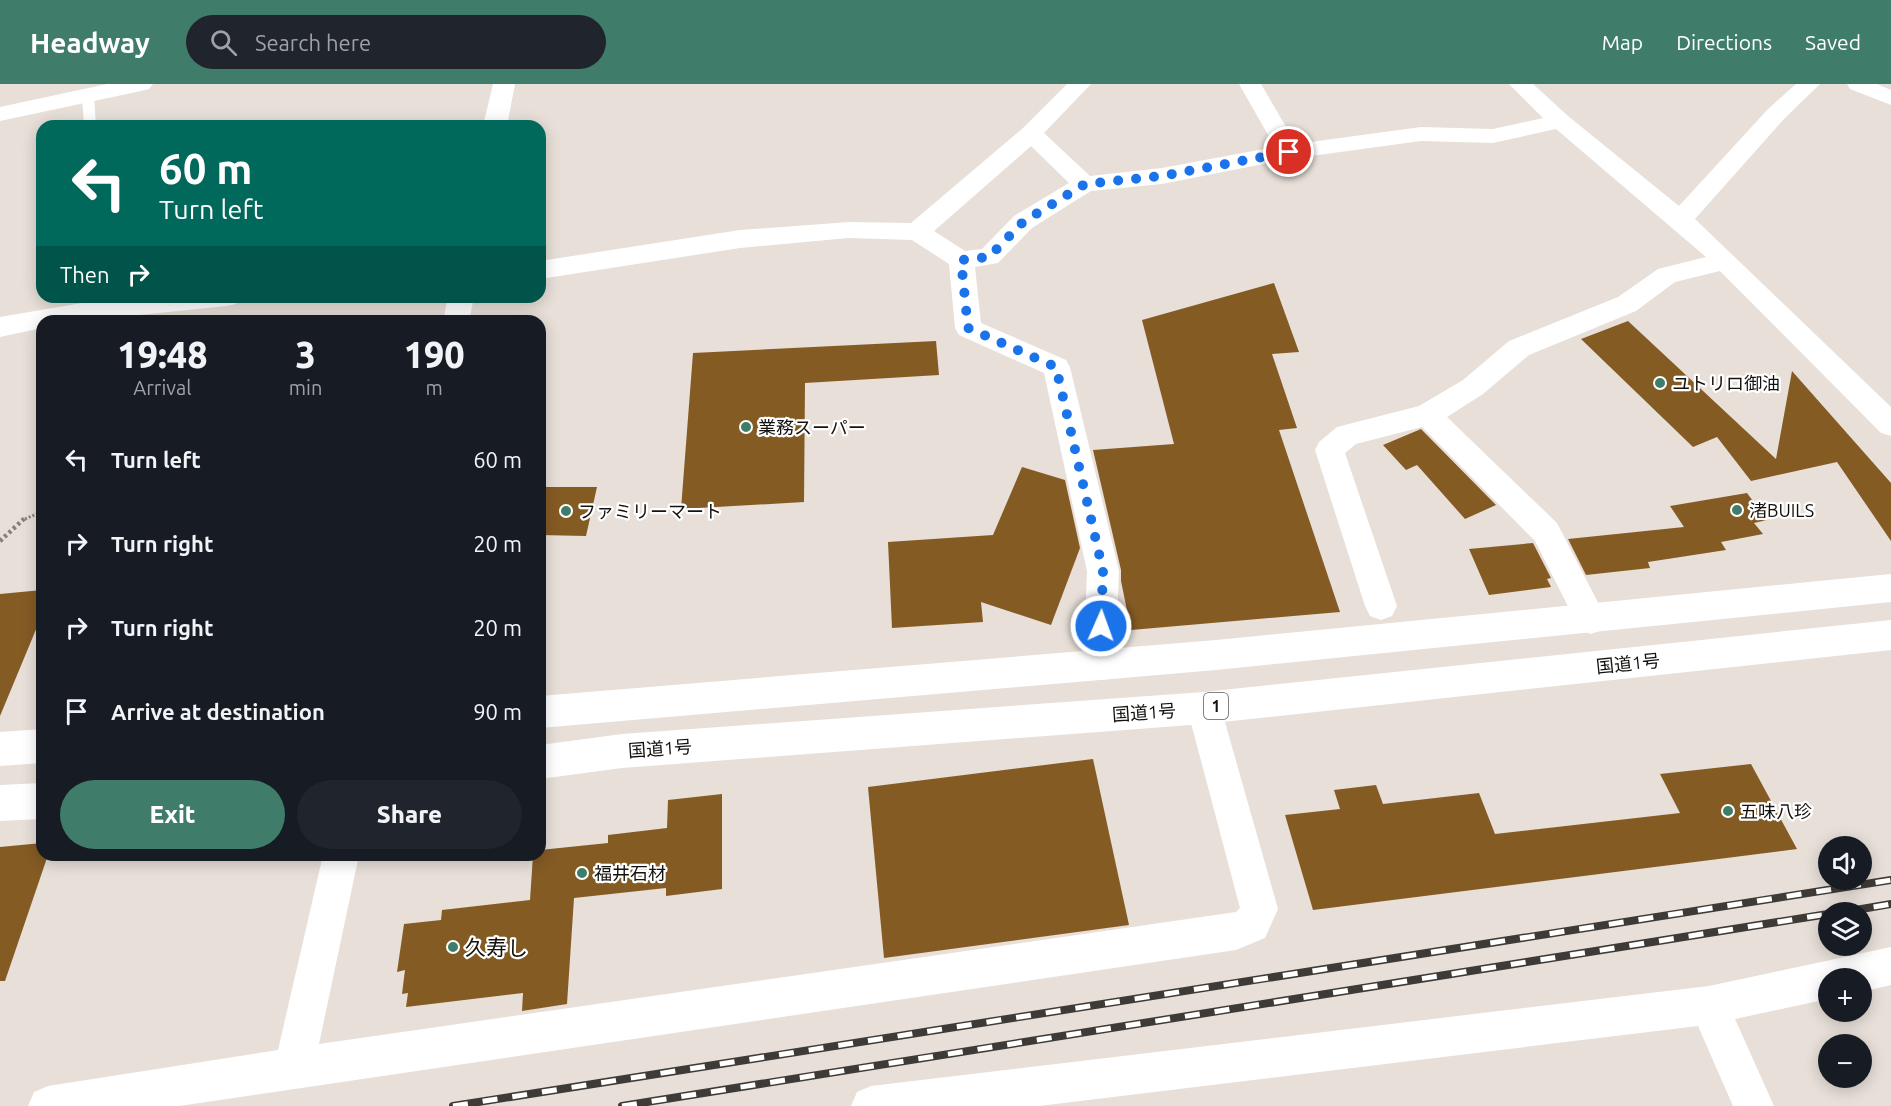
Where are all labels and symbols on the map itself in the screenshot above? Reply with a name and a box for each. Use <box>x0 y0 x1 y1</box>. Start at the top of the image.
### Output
pin <box>1263 126 1314 177</box>
place label: ユトリロ御油 <box>1672 373 1780 393</box>
marker: ユトリロ御油 <box>1653 376 1667 390</box>
place label: 業務スーパー <box>758 417 866 437</box>
marker: 業務スーパー <box>739 420 753 434</box>
place label: 渚BUILS <box>1749 500 1814 520</box>
place label: ファミリーマート <box>578 501 722 521</box>
marker: 渚BUILS <box>1730 503 1744 517</box>
marker: ファミリーマート <box>559 504 573 518</box>
position arrow <box>1069 594 1133 658</box>
street label: 国道1号 <box>1595 650 1661 676</box>
road number: 1 <box>1204 693 1228 719</box>
street label: 国道1号 <box>1111 700 1177 724</box>
street label: 国道1号 <box>627 736 693 760</box>
place label: 五味八珍 <box>1740 801 1812 821</box>
marker: 五味八珍 <box>1721 804 1735 818</box>
place label: 福井石材 <box>594 863 666 883</box>
marker: 福井石材 <box>575 866 589 880</box>
place label: 久寿し <box>465 935 528 959</box>
marker: 久寿し <box>446 940 460 954</box>

